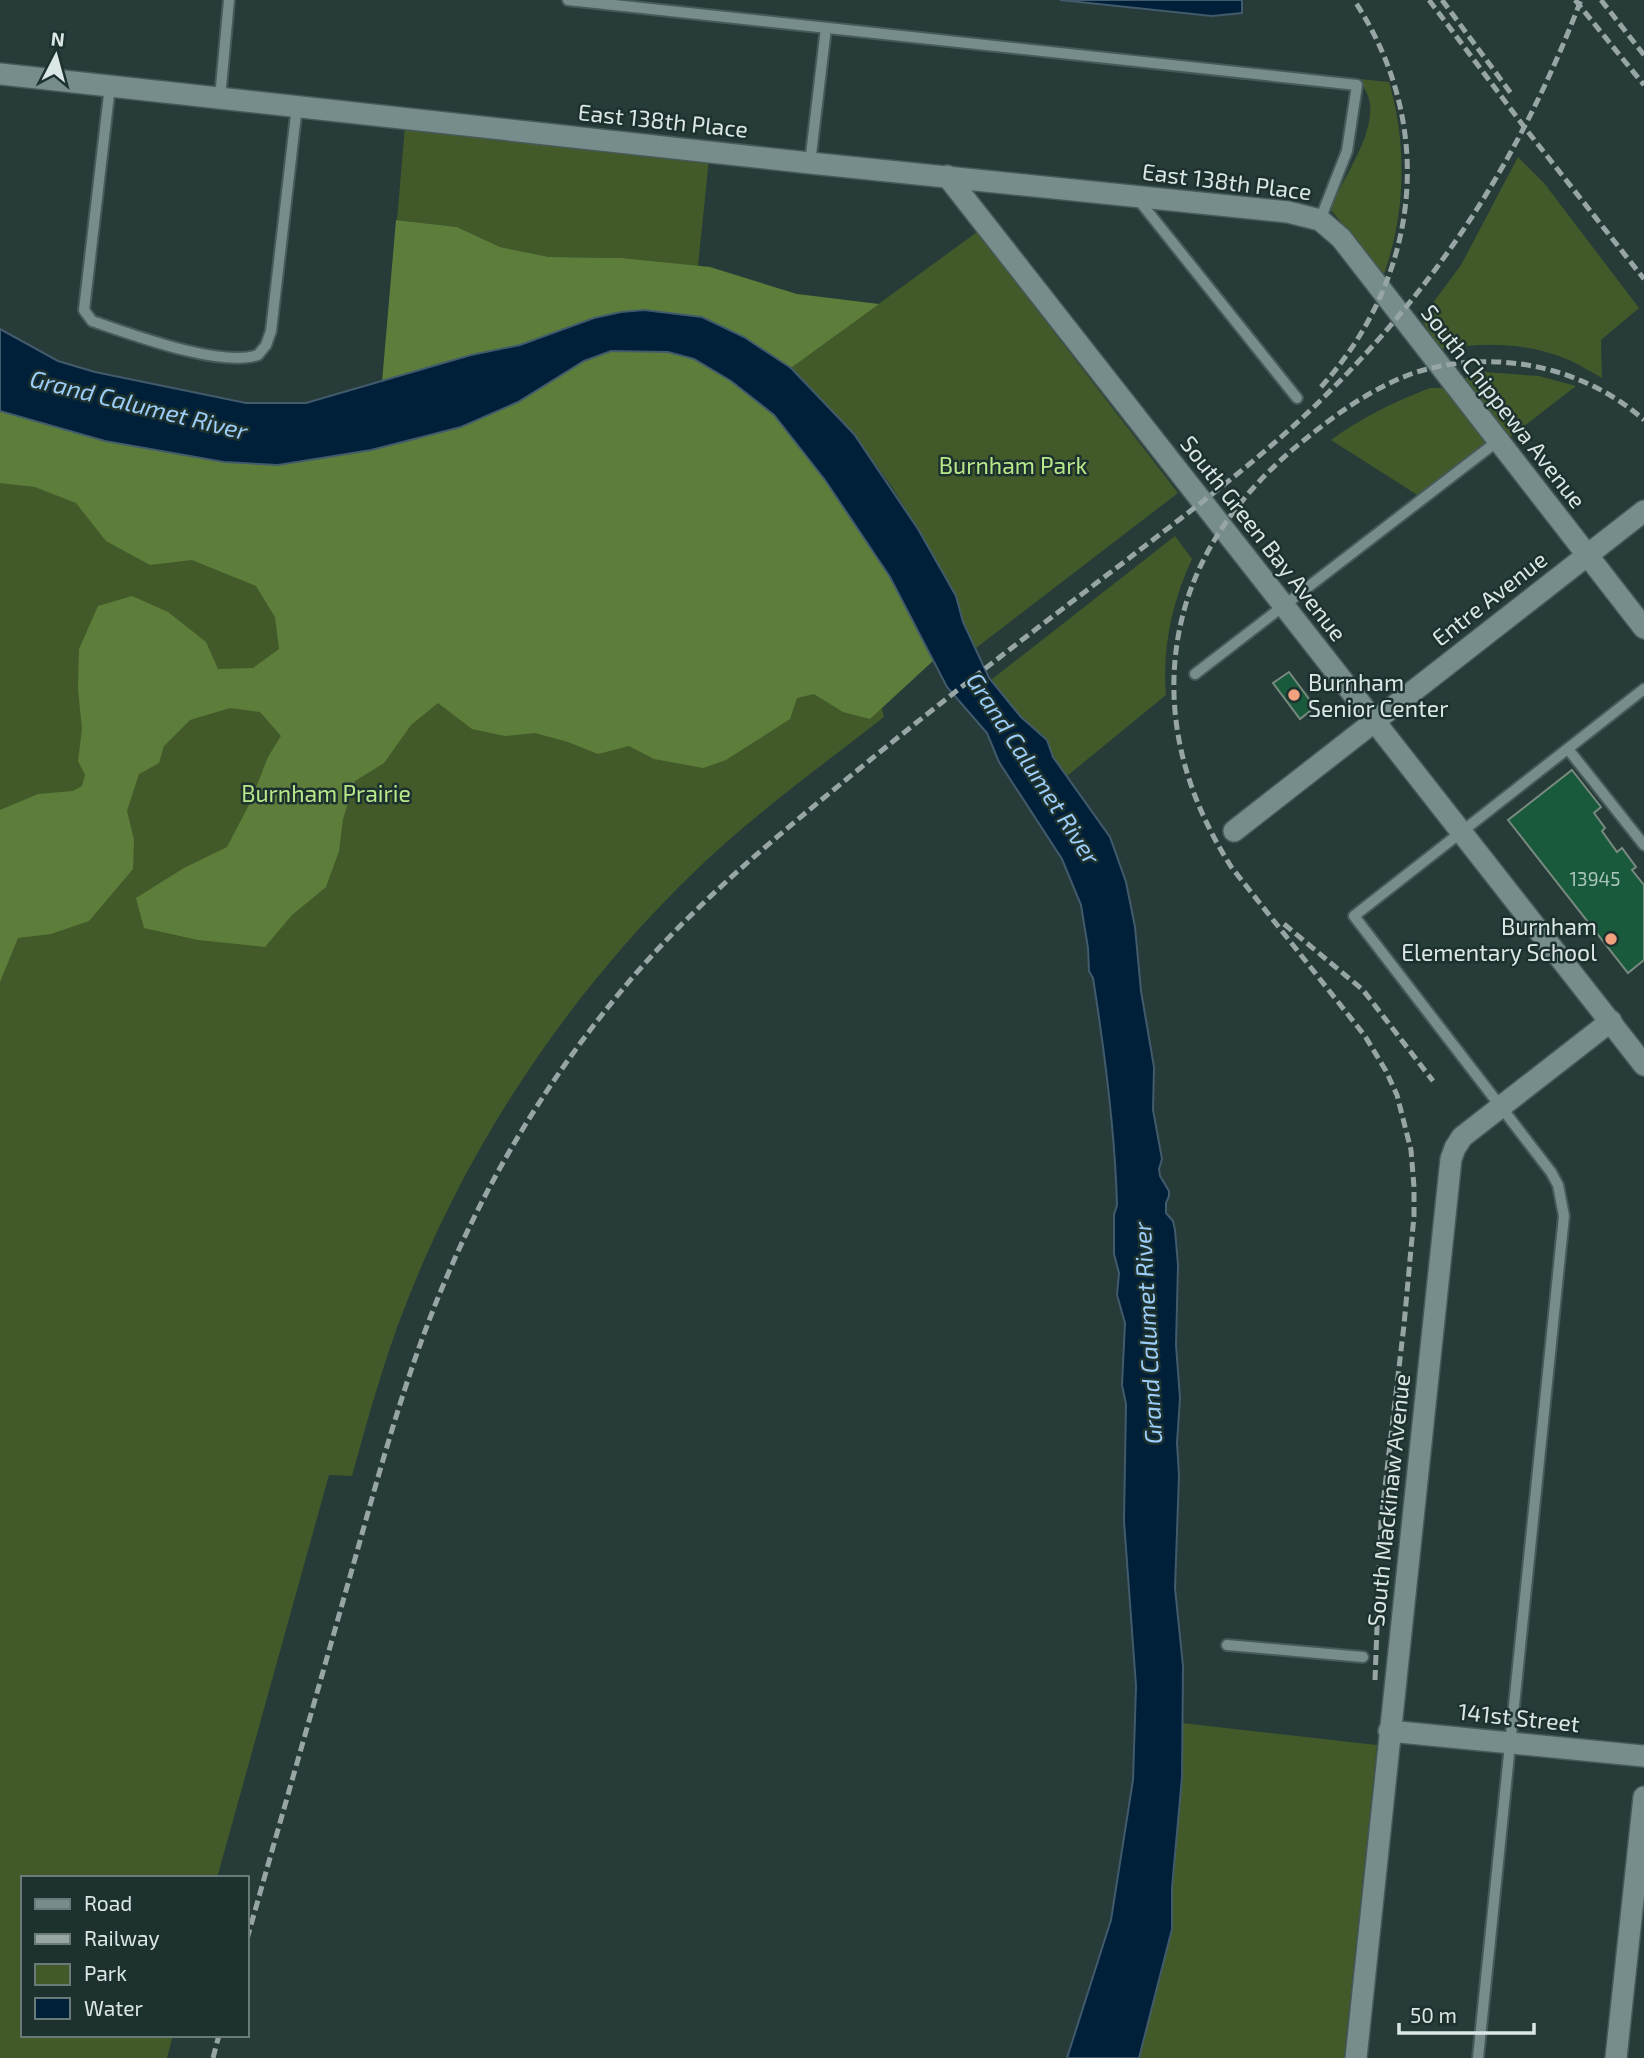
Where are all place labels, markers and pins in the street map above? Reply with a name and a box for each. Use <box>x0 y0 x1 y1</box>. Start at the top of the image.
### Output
place label: Burnham Senior Center <box>1308 668 1448 722</box>
marker: Burnham Senior Center <box>1286 687 1302 703</box>
place label: Burnham Elementary School <box>1401 912 1597 966</box>
marker: Burnham Elementary School <box>1603 931 1619 947</box>

